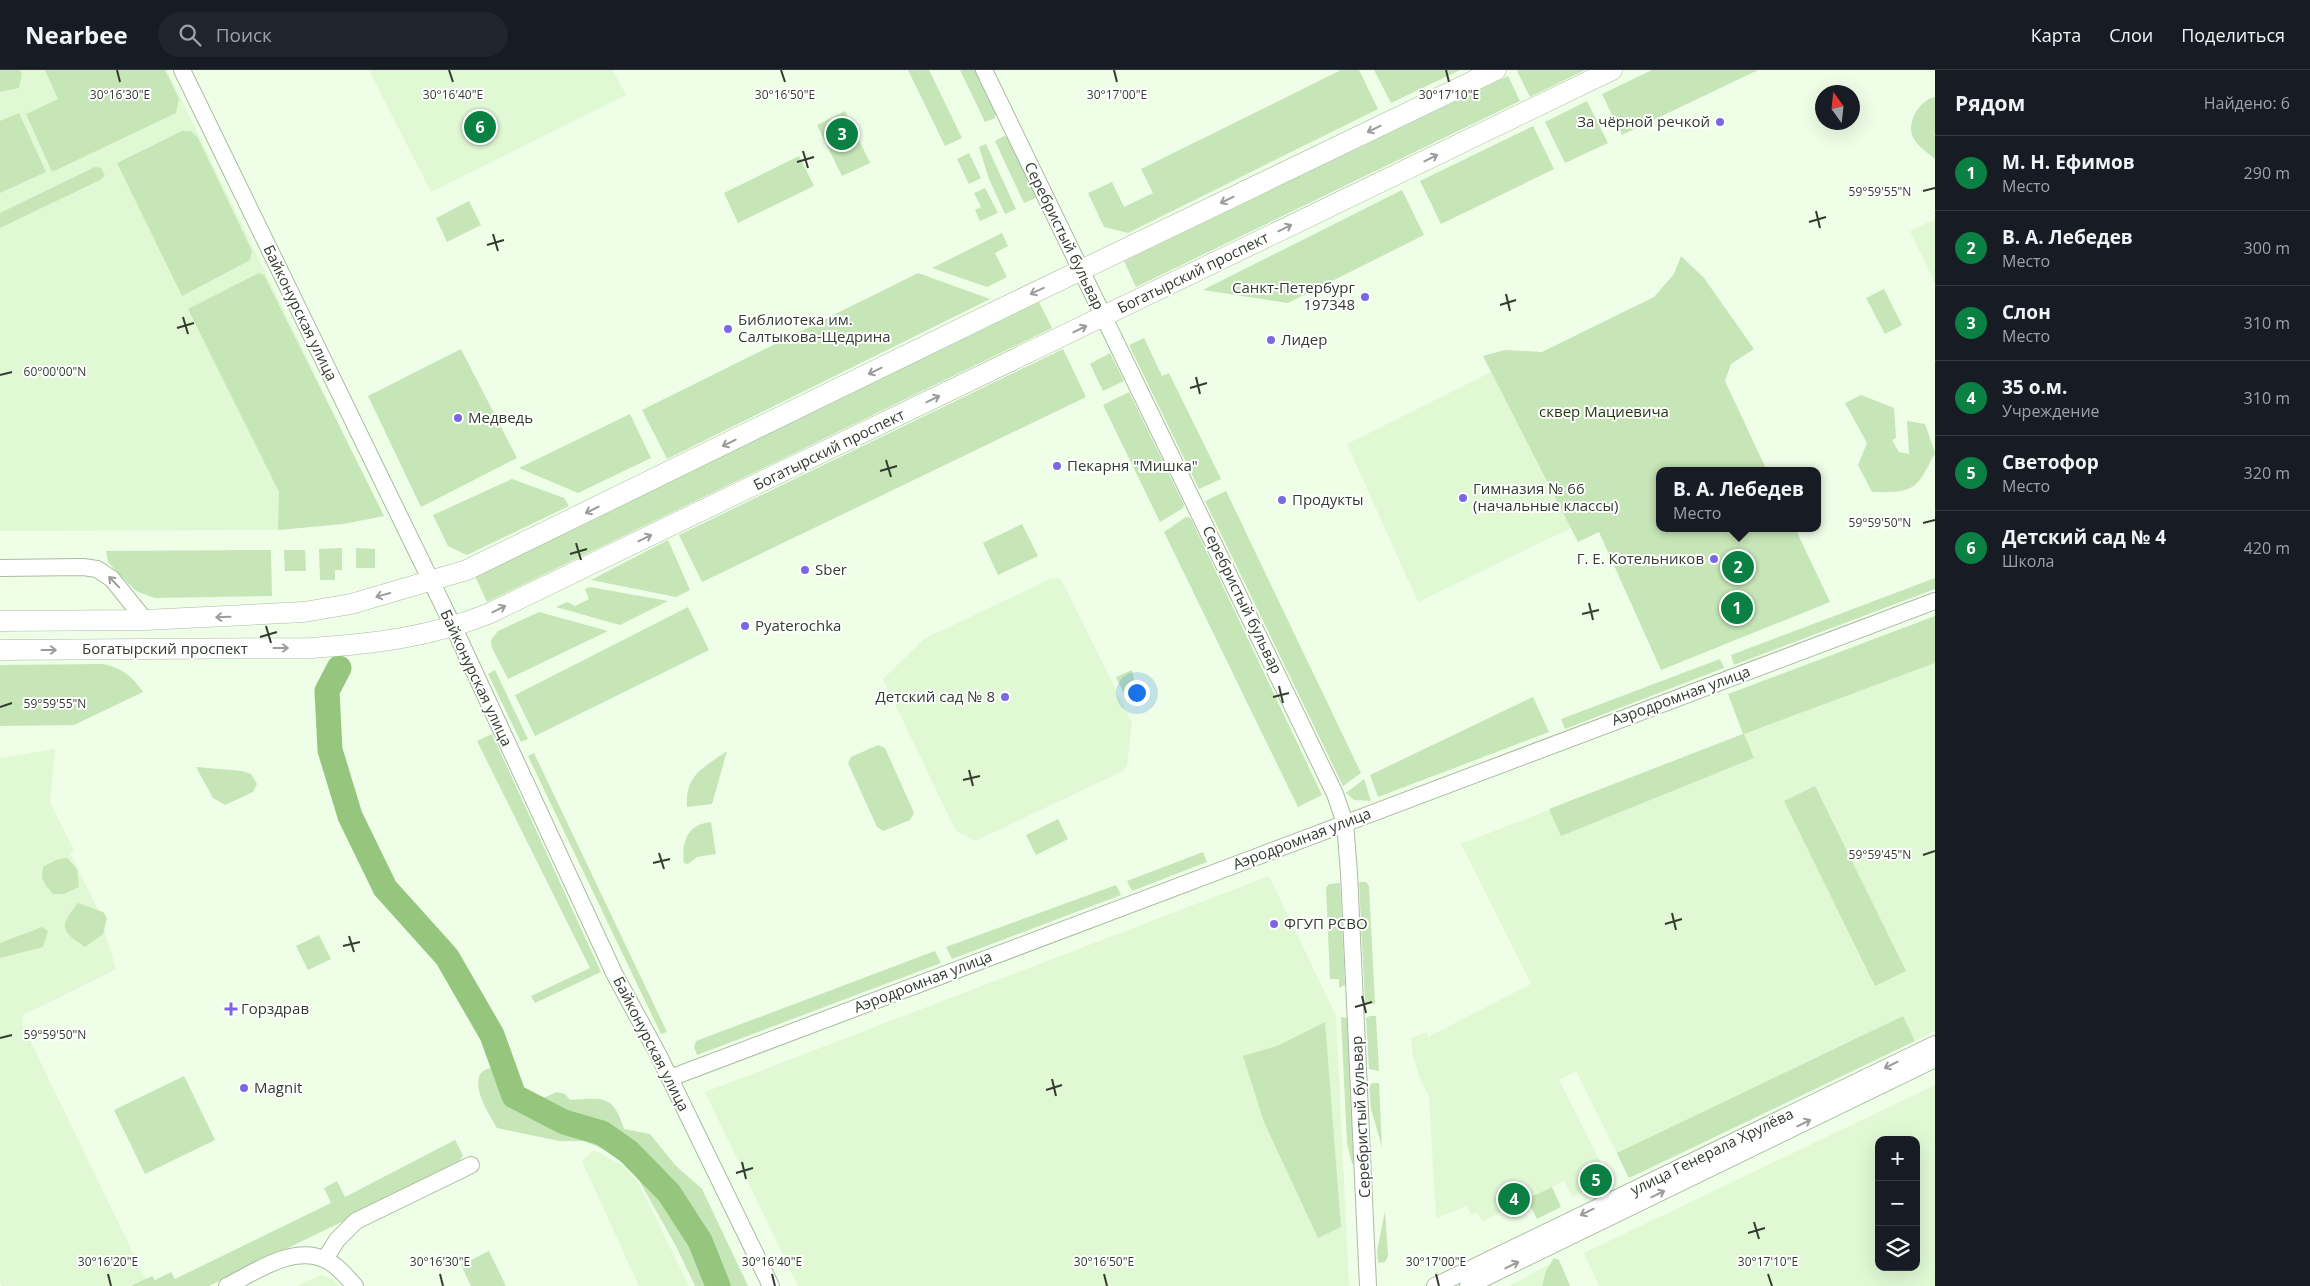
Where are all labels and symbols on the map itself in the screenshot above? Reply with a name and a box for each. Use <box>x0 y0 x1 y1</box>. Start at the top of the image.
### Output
north arrow <box>1815 85 1860 130</box>
text: 30°16'30"E <box>90 86 150 103</box>
text: 30°16'40"E <box>423 86 483 103</box>
text: 30°16'50"E <box>755 86 815 103</box>
text: 30°17'00"E <box>1087 86 1147 103</box>
text: 30°17'10"E <box>1419 86 1479 103</box>
pin: 6 <box>464 108 496 146</box>
place label: За чёрной речкой <box>1577 111 1710 131</box>
pin: 3 <box>826 115 858 153</box>
marker: За чёрной речкой <box>1714 116 1726 128</box>
one-way arrow <box>1367 125 1382 135</box>
one-way arrow <box>1423 152 1438 162</box>
street label: Серебристый бульвар <box>1020 158 1109 313</box>
text: 59°59'55"N <box>1849 183 1911 200</box>
one-way arrow <box>1220 196 1235 206</box>
one-way arrow <box>1277 223 1292 233</box>
street label: Богатырский проспект <box>1114 227 1271 317</box>
street label: Байконурская улица <box>259 241 343 384</box>
place label: Санкт-Петербург 197348 <box>1232 277 1356 314</box>
one-way arrow <box>1029 287 1044 297</box>
marker: Санкт-Петербург 197348 <box>1359 291 1371 303</box>
place label: Библиотека им. Салтыкова-Щедрина <box>738 309 891 346</box>
marker: Библиотека им. Салтыкова-Щедрина <box>722 323 734 335</box>
one-way arrow <box>1072 324 1087 334</box>
place label: Лидер <box>1281 329 1327 349</box>
marker: Лидер <box>1265 334 1277 346</box>
text: 60°00'00"N <box>24 363 86 380</box>
one-way arrow <box>868 367 883 376</box>
one-way arrow <box>925 394 940 404</box>
park label: сквер Мациевича <box>1539 401 1669 421</box>
street label: Богатырский проспект <box>750 404 907 494</box>
place label: Медведь <box>468 407 533 427</box>
marker: Медведь <box>452 412 464 424</box>
one-way arrow <box>722 438 737 448</box>
place label: Пекарня "Мишка" <box>1067 455 1198 475</box>
marker: Пекарня "Мишка" <box>1051 460 1063 472</box>
place label: Гимназия № 66 (начальные классы) <box>1473 478 1618 515</box>
place label: Продукты <box>1292 489 1364 509</box>
marker: Гимназия № 66 (начальные классы) <box>1457 492 1469 504</box>
marker: Продукты <box>1276 494 1288 506</box>
one-way arrow <box>584 506 599 516</box>
text: 59°59'50"N <box>1849 514 1911 531</box>
street label: Серебристый бульвар <box>1198 522 1287 677</box>
one-way arrow <box>637 533 652 543</box>
place label: Г. Е. Котельников <box>1577 548 1704 568</box>
pin: 2 <box>1722 548 1754 586</box>
marker: Г. Е. Котельников <box>1708 553 1720 565</box>
place label: Sber <box>815 559 847 579</box>
marker: Sber <box>799 564 811 576</box>
one-way arrow <box>108 576 120 589</box>
pin: 1 <box>1721 589 1753 627</box>
one-way arrow <box>376 591 392 601</box>
one-way arrow <box>491 604 506 614</box>
street label: Байконурская улица <box>436 606 517 749</box>
one-way arrow <box>215 612 231 621</box>
place label: Pyaterochka <box>755 615 841 635</box>
marker: Pyaterochka <box>739 620 751 632</box>
street label: Богатырский проспект <box>82 638 248 658</box>
one-way arrow <box>272 643 289 653</box>
one-way arrow <box>40 645 56 655</box>
street label: Аэродромная улица <box>1608 661 1753 729</box>
your location <box>1124 680 1150 706</box>
place label: Детский сад № 8 <box>876 686 995 706</box>
marker: Детский сад № 8 <box>999 691 1011 703</box>
text: 59°59'55"N <box>24 695 86 712</box>
street label: Аэродромная улица <box>1230 803 1374 874</box>
text: 59°59'45"N <box>1849 846 1911 863</box>
place label: ФГУП РСВО <box>1284 913 1368 933</box>
marker: ФГУП РСВО <box>1268 918 1280 930</box>
street label: Аэродромная улица <box>851 946 995 1017</box>
street label: Байконурская улица <box>609 973 695 1114</box>
place label: Горздрав <box>241 998 309 1018</box>
marker: Горздрав <box>225 1003 237 1015</box>
text: 59°59'50"N <box>24 1026 86 1043</box>
street label: Серебристый бульвар <box>1346 1035 1374 1199</box>
one-way arrow <box>1884 1061 1899 1070</box>
place label: Magnit <box>254 1077 302 1097</box>
marker: Magnit <box>238 1082 250 1094</box>
street label: улица Генерала Хрулёва <box>1627 1103 1796 1199</box>
one-way arrow <box>1796 1118 1811 1127</box>
pin: 5 <box>1580 1161 1612 1199</box>
pin: 4 <box>1498 1180 1530 1218</box>
one-way arrow <box>1650 1189 1665 1198</box>
one-way arrow <box>1580 1207 1595 1217</box>
text: 30°16'20"E <box>78 1253 138 1270</box>
text: 30°16'30"E <box>410 1253 470 1270</box>
text: 30°16'40"E <box>742 1253 802 1270</box>
text: 30°16'50"E <box>1074 1253 1134 1270</box>
text: 30°17'00"E <box>1406 1253 1466 1270</box>
text: 30°17'10"E <box>1738 1253 1798 1270</box>
one-way arrow <box>1504 1260 1519 1270</box>

